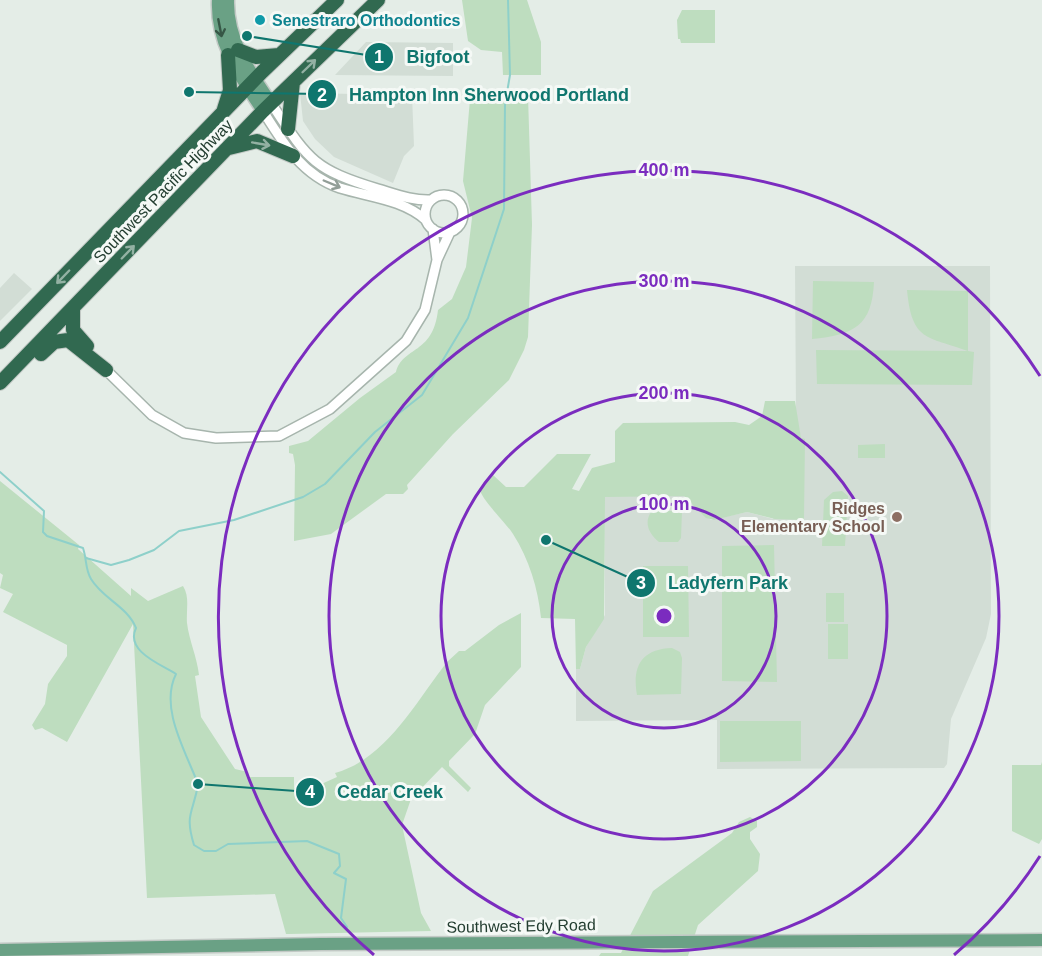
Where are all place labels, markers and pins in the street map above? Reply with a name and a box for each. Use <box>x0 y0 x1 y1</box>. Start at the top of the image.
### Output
place label: Senestraro Orthodontics <box>272 12 461 29</box>
marker: Senestraro Orthodontics <box>253 13 267 27</box>
callout: Bigfoot <box>364 39 481 75</box>
callout: Hampton Inn Sherwood Portland <box>307 76 641 112</box>
place label: Ridges Elementary School <box>741 500 885 535</box>
marker: Ridges Elementary School <box>890 510 904 524</box>
callout: Ladyfern Park <box>626 565 800 601</box>
centre of rings <box>654 606 674 626</box>
callout: Cedar Creek <box>295 774 455 810</box>

